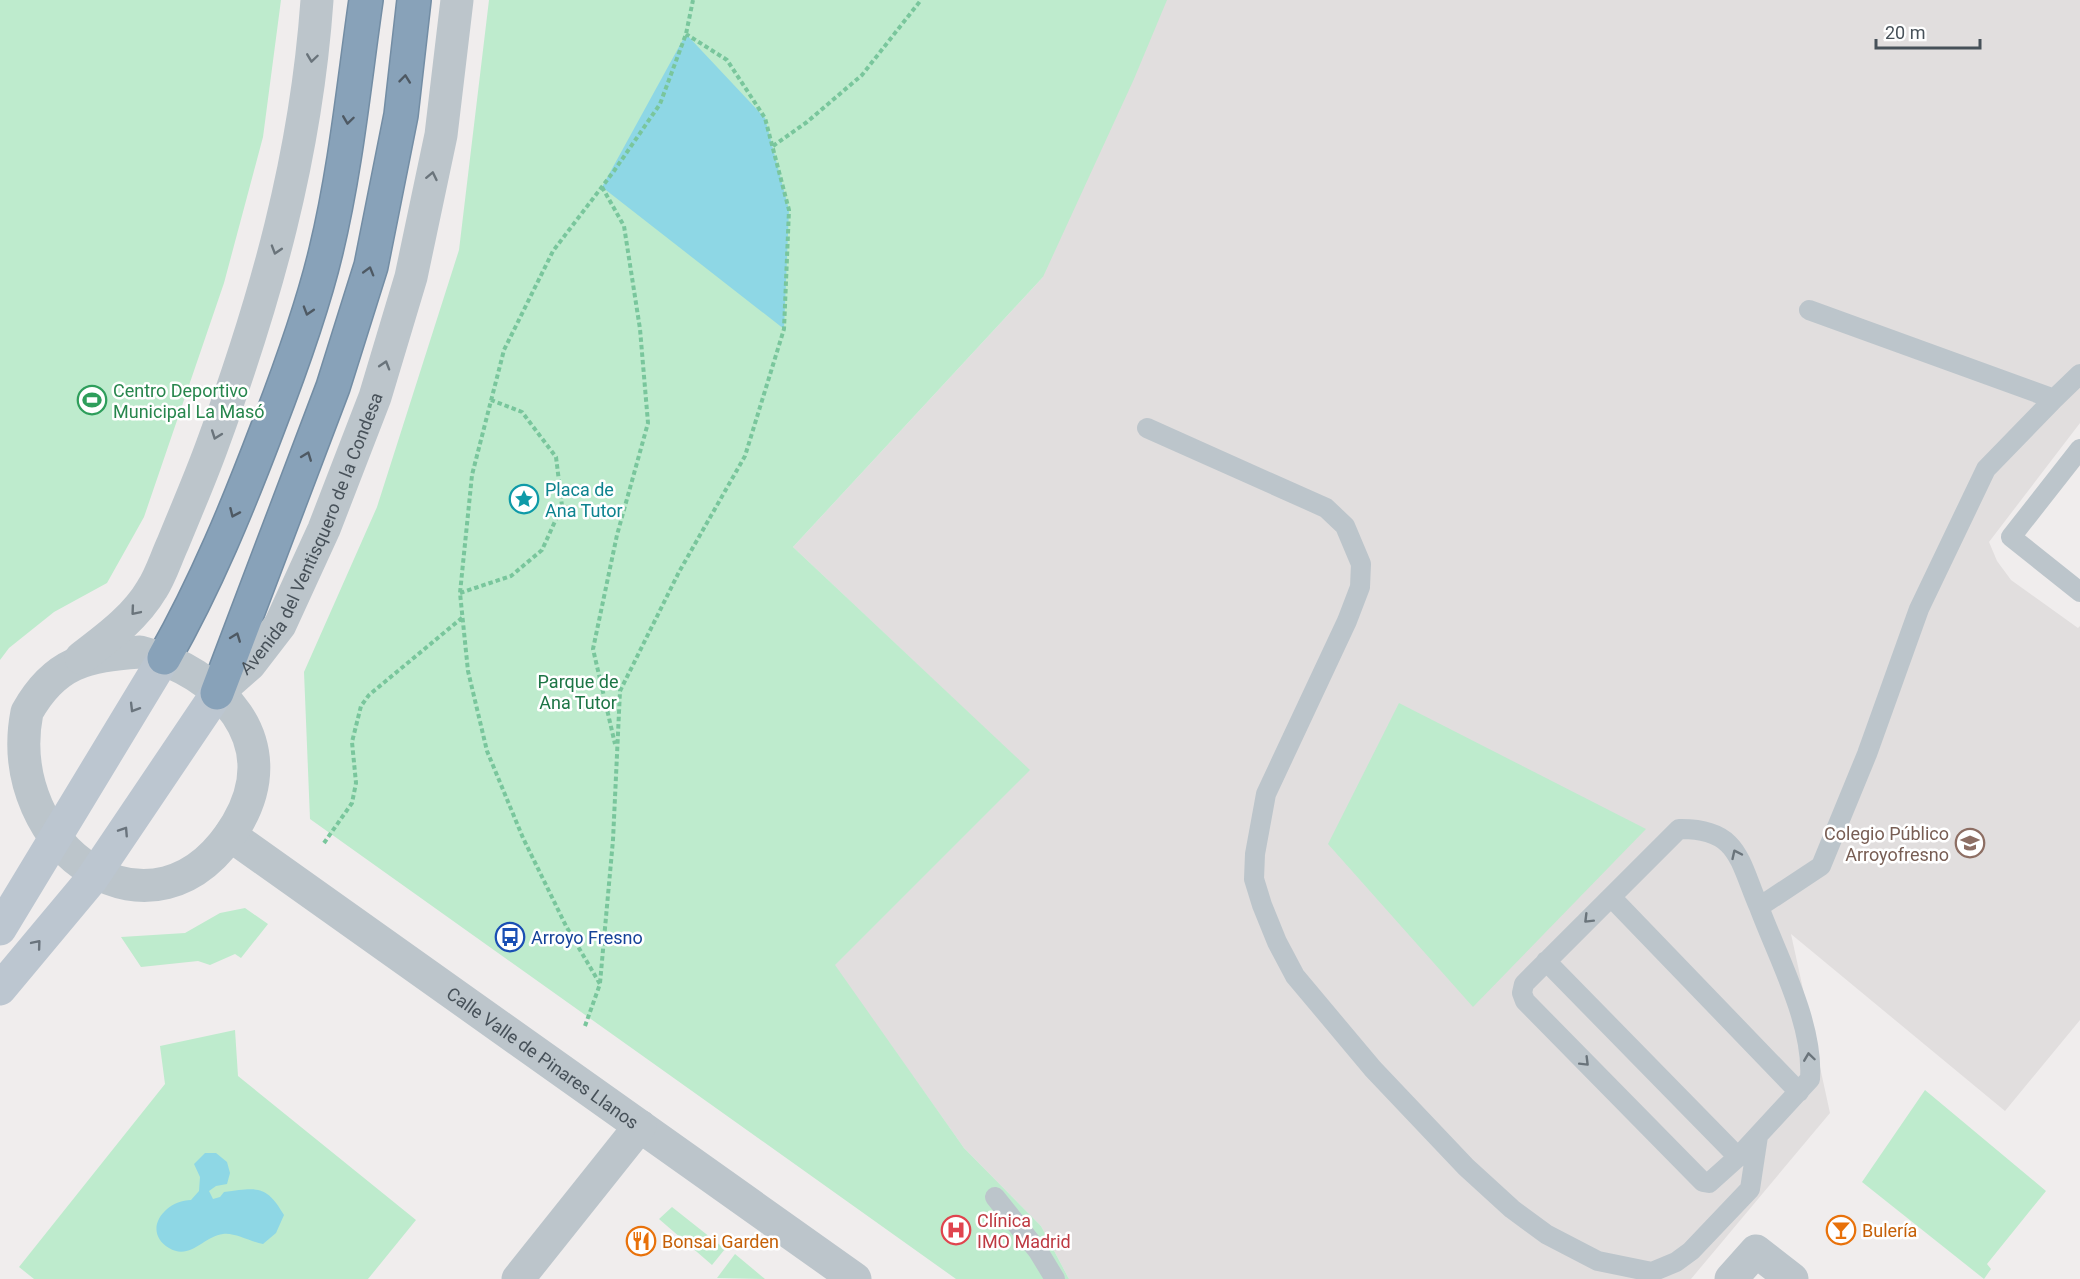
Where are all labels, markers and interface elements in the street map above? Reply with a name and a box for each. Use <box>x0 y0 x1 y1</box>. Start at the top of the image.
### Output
scale bar <box>1876 12 1980 50</box>
text: 20 m <box>1885 22 1925 43</box>
one-way arrow <box>306 54 318 63</box>
one-way arrow <box>398 75 411 84</box>
one-way arrow <box>343 116 355 125</box>
one-way arrow <box>425 171 438 181</box>
one-way arrow <box>271 244 283 255</box>
one-way arrow <box>362 266 374 277</box>
one-way arrow <box>303 305 315 316</box>
one-way arrow <box>378 360 390 371</box>
place label: Centro Deportivo Municipal La Masó <box>113 380 265 422</box>
sports icon: Centro Deportivo Municipal La Masó <box>76 384 108 416</box>
street label: Avenida del Ventisquero de la Condesa <box>235 389 386 679</box>
one-way arrow <box>210 429 223 440</box>
one-way arrow <box>300 451 312 462</box>
place label: Placa de Ana Tutor <box>545 479 623 521</box>
place icon: Placa de Ana Tutor <box>508 483 540 515</box>
one-way arrow <box>229 507 241 518</box>
one-way arrow <box>131 604 142 615</box>
one-way arrow <box>229 633 241 644</box>
park label: Parque de Ana Tutor <box>538 671 618 713</box>
one-way arrow <box>130 702 141 712</box>
place label: Colegio Público Arroyofresno <box>1824 823 1949 865</box>
one-way arrow <box>116 827 128 837</box>
school or university icon: Colegio Público Arroyofresno <box>1954 827 1986 859</box>
one-way arrow <box>1731 849 1743 860</box>
one-way arrow <box>1585 912 1596 923</box>
bus stop icon: Arroyo Fresno <box>494 921 526 953</box>
place label: Arroyo Fresno <box>531 927 643 948</box>
one-way arrow <box>30 939 41 950</box>
street label: Calle Valle de Pinares Llanos <box>443 982 643 1133</box>
one-way arrow <box>1804 1052 1816 1062</box>
one-way arrow <box>1578 1056 1589 1066</box>
place label: Clínica IMO Madrid <box>977 1210 1071 1252</box>
hospital icon: Clínica IMO Madrid <box>940 1214 972 1246</box>
bar icon: Bulería <box>1825 1214 1857 1246</box>
place label: Bulería <box>1862 1220 1917 1241</box>
restaurant icon: Bonsai Garden <box>625 1225 657 1257</box>
place label: Bonsai Garden <box>662 1231 779 1252</box>

